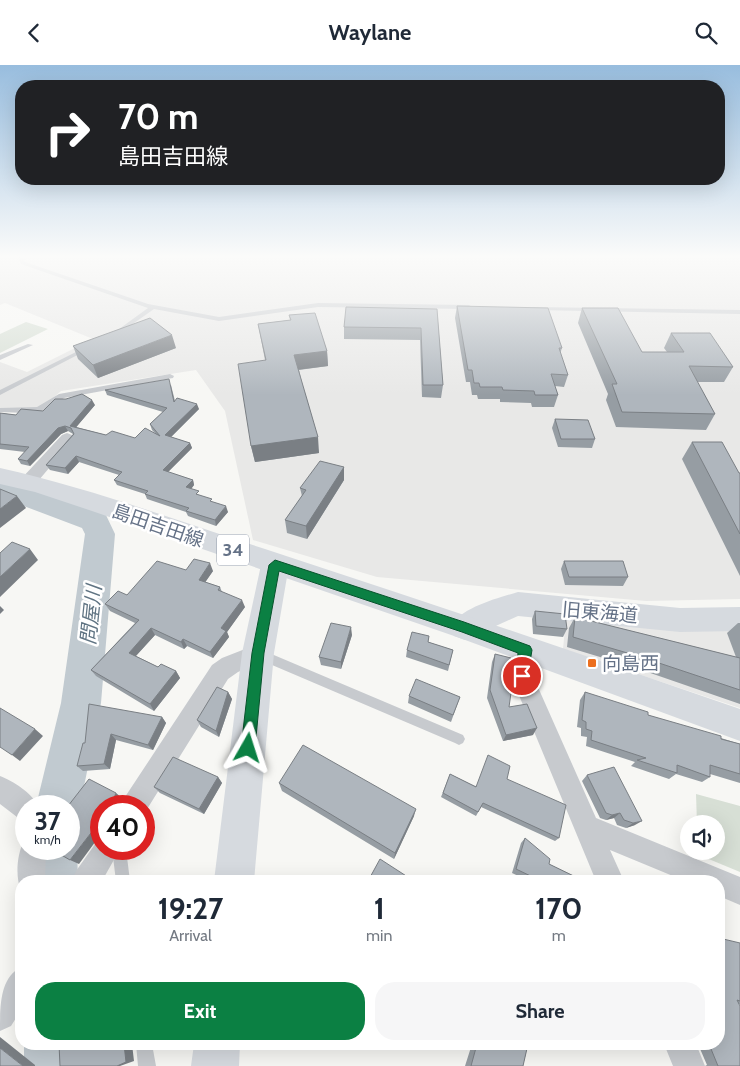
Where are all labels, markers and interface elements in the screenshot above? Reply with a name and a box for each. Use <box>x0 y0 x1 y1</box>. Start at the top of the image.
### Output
icon: back <box>20 19 48 47</box>
text: Waylane <box>329 19 411 46</box>
icon: search <box>692 19 720 47</box>
text: 70 m <box>118 95 199 138</box>
icon: right <box>35 100 100 165</box>
text: 島田吉田線 <box>118 143 228 170</box>
street label: 島田吉田線 <box>109 499 207 552</box>
road number: 34 <box>217 535 249 565</box>
water label: 問屋川 <box>76 582 106 646</box>
street label: 旧東海道 <box>561 598 639 627</box>
place label: 向島西 <box>602 652 659 675</box>
pin <box>501 655 543 697</box>
marker: 向島西 <box>586 657 598 669</box>
icon: arrive <box>508 662 536 690</box>
position arrow <box>221 721 273 773</box>
speed limit sign: 40 <box>90 795 155 860</box>
text: 37 <box>34 806 61 836</box>
map controls <box>680 815 725 860</box>
button: sound <box>680 815 725 860</box>
text: km/h <box>34 832 61 847</box>
text: 19:27 <box>158 890 223 927</box>
text: 1 <box>374 890 385 927</box>
text: 170 <box>535 890 582 927</box>
text: Arrival <box>169 926 212 945</box>
text: min <box>366 926 392 945</box>
text: m <box>552 926 566 945</box>
button: Exit <box>35 982 365 1040</box>
button: Share <box>375 982 705 1040</box>

